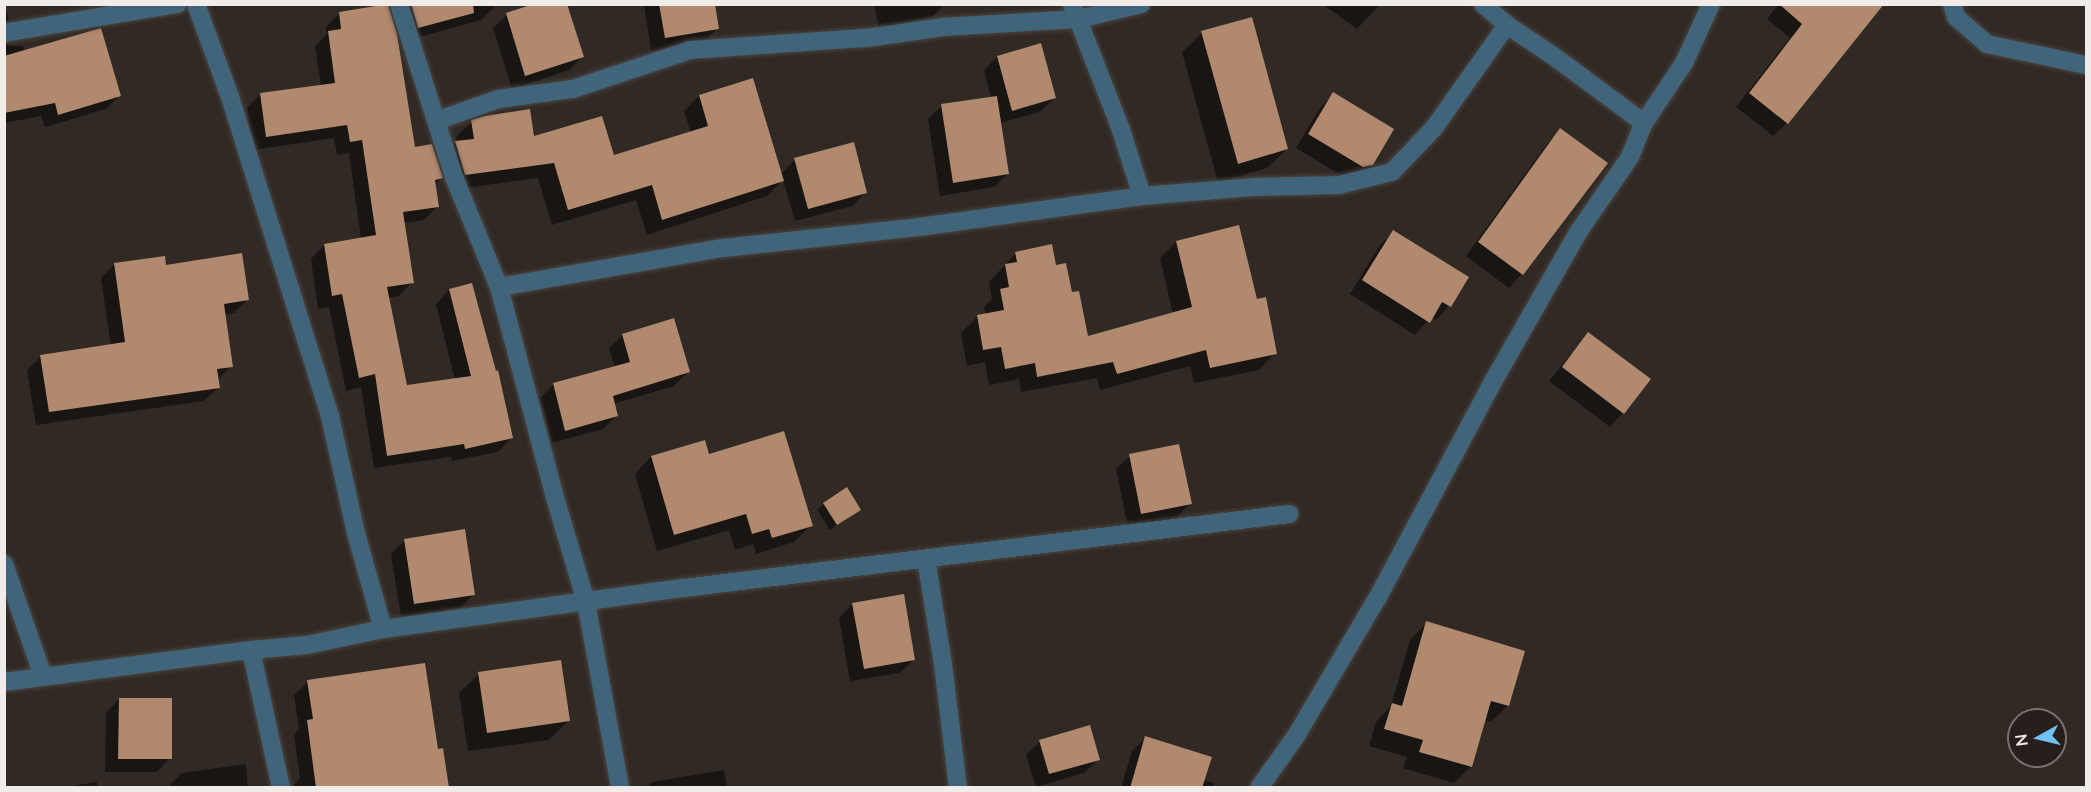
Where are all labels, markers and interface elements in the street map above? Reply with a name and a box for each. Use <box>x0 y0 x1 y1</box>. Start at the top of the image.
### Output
north arrow <box>2007 708 2067 768</box>
text: N <box>2010 733 2031 748</box>

